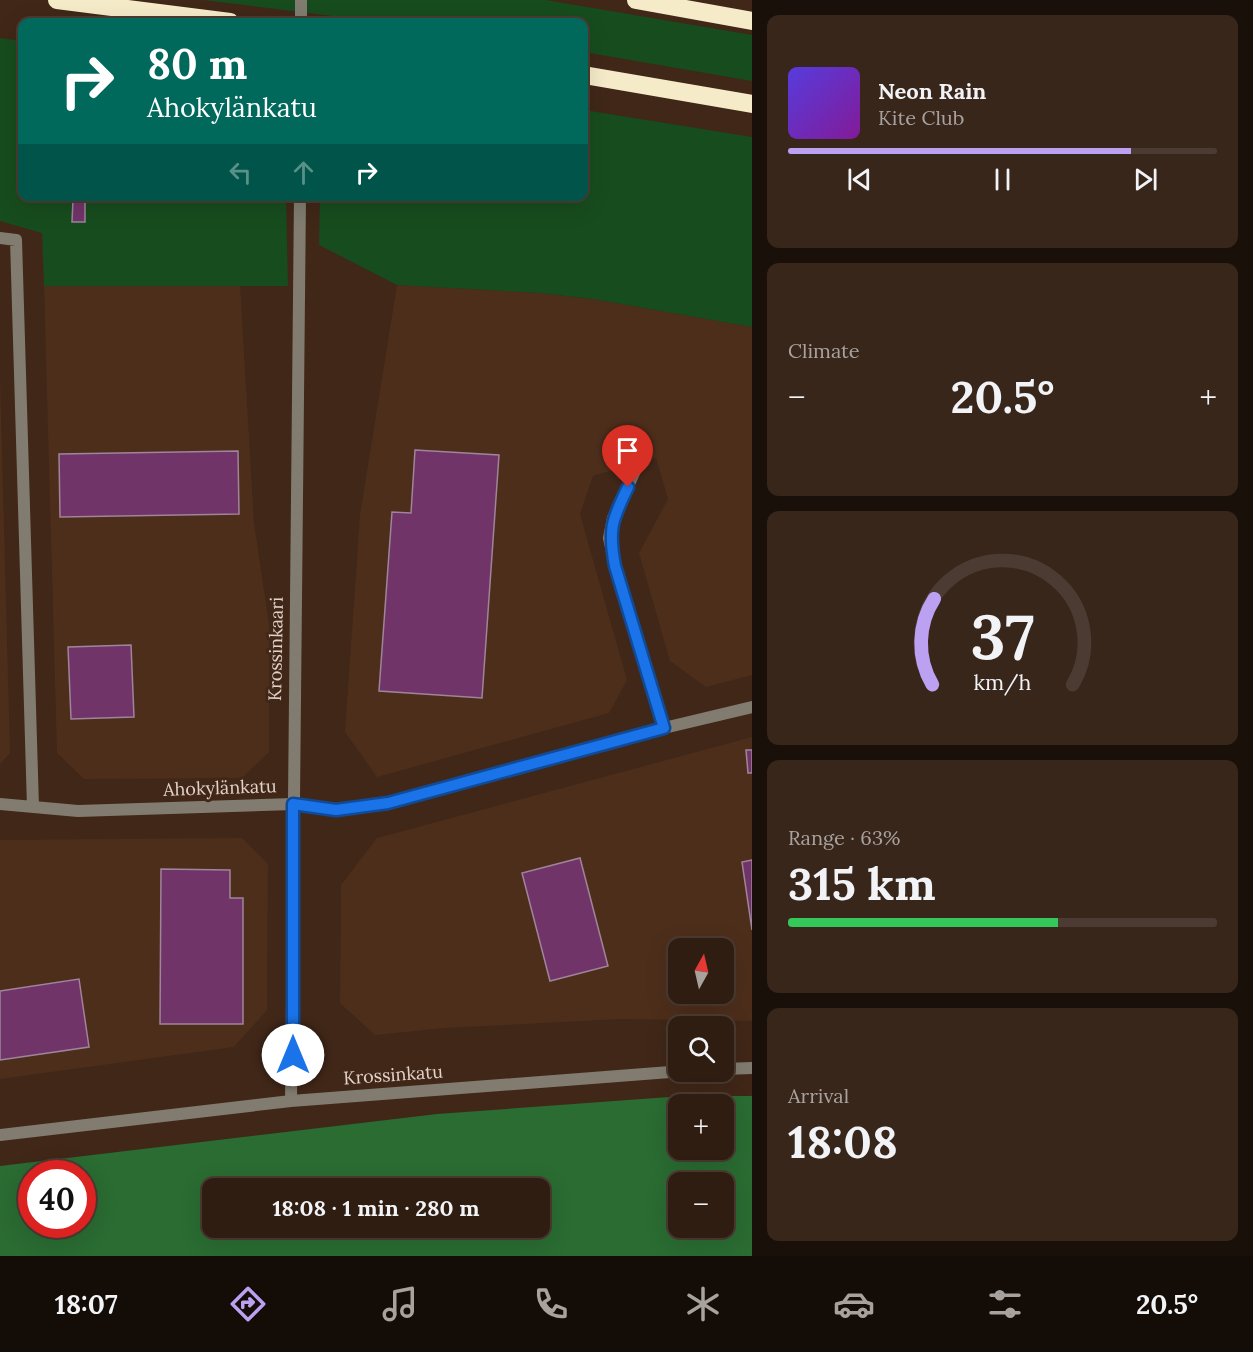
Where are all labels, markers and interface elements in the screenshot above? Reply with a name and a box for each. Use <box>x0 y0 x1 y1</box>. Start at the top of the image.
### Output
text: 80 m <box>147 37 247 91</box>
icon: right <box>48 42 126 120</box>
text: Neon Rain <box>878 77 986 105</box>
text: Ahokylänkatu <box>147 90 317 124</box>
text: Kite Club <box>878 105 964 130</box>
icon: left <box>224 156 257 189</box>
icon: ahead <box>287 156 320 189</box>
icon: right <box>350 156 383 189</box>
icon: previous <box>843 163 876 196</box>
icon: pause <box>986 163 1019 196</box>
icon: next <box>1129 163 1162 196</box>
text: Climate <box>788 338 860 363</box>
text: 20.5° <box>951 368 1054 425</box>
text: − <box>788 376 806 418</box>
text: + <box>1199 376 1217 418</box>
pin <box>602 425 653 487</box>
icon: arrive <box>611 434 644 467</box>
text: 37 <box>970 596 1035 676</box>
street label: Krossinkaari <box>263 597 288 701</box>
text: km/h <box>974 668 1032 696</box>
street label: Ahokylänkatu <box>162 774 277 801</box>
text: Range · 63% <box>788 825 900 850</box>
text: 315 km <box>788 855 936 912</box>
north arrow <box>668 938 734 1004</box>
map controls <box>668 938 734 1238</box>
button: search <box>668 1016 734 1082</box>
position arrow <box>261 1023 325 1087</box>
street label: Krossinkatu <box>342 1060 444 1089</box>
text: Arrival <box>788 1083 849 1108</box>
button: + <box>668 1094 734 1160</box>
text: 18:08 <box>788 1113 898 1170</box>
speed limit sign: 40 <box>18 1160 96 1238</box>
button: − <box>668 1172 734 1238</box>
text: 18:08 · 1 min · 280 m <box>272 1194 480 1222</box>
icon: directions <box>227 1283 269 1325</box>
icon: music <box>379 1283 421 1325</box>
icon: phone <box>530 1283 572 1325</box>
icon: climate <box>682 1283 724 1325</box>
icon: car <box>833 1283 875 1325</box>
icon: filters <box>984 1283 1026 1325</box>
text: 18:07 <box>55 1287 118 1321</box>
text: 20.5° <box>1136 1287 1198 1321</box>

